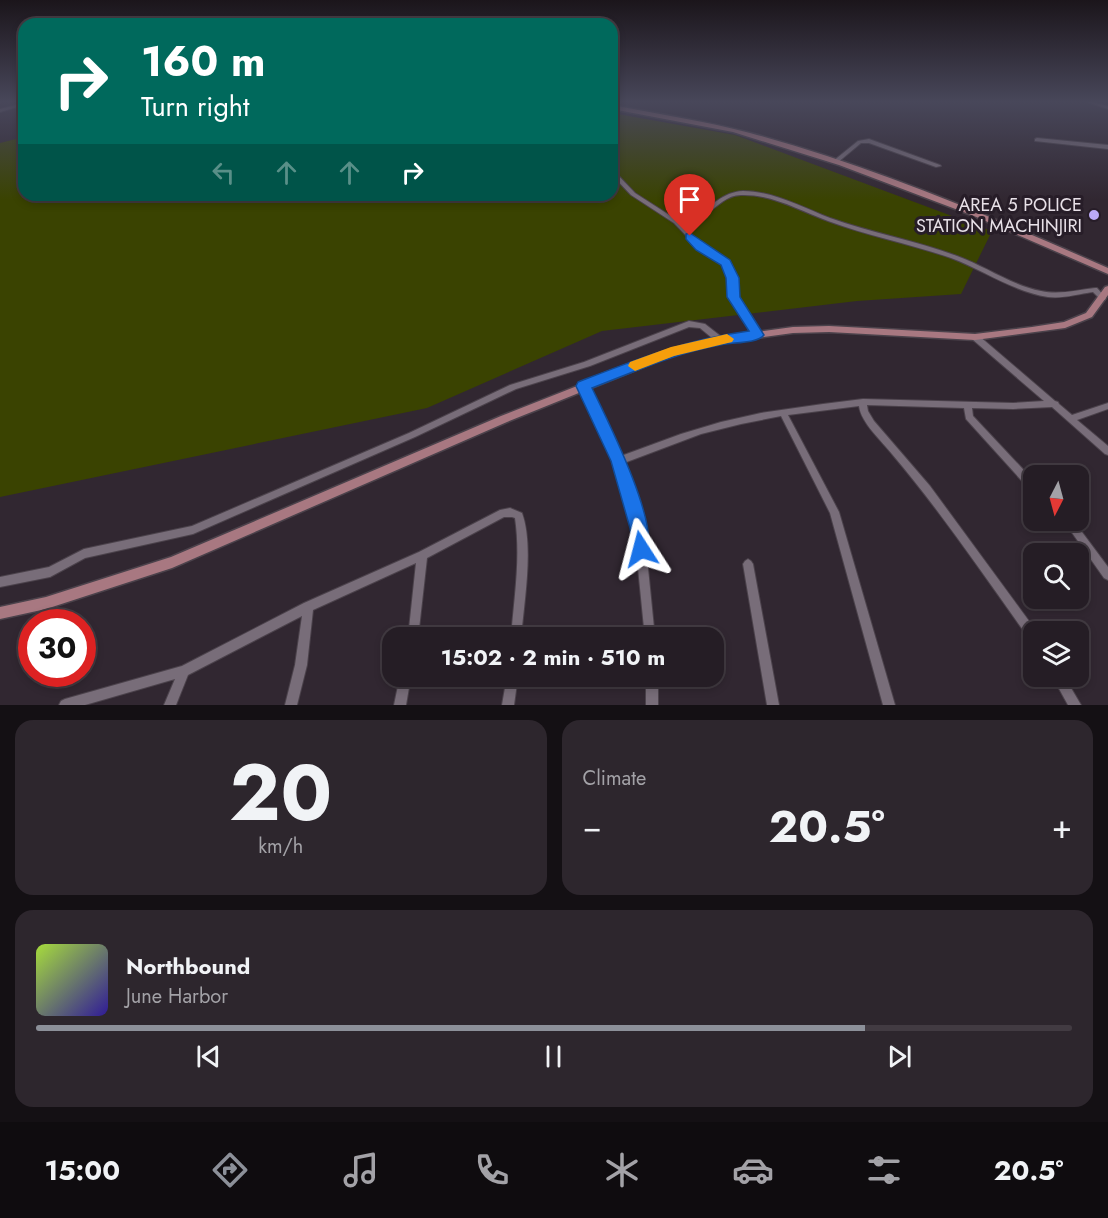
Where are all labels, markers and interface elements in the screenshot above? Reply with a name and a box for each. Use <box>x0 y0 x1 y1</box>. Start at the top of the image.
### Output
text: 160 m <box>141 31 265 92</box>
icon: right <box>42 42 120 120</box>
text: Turn right <box>141 87 249 126</box>
icon: left <box>207 156 240 189</box>
icon: ahead <box>270 156 303 189</box>
icon: ahead <box>333 156 366 189</box>
icon: right <box>396 156 429 189</box>
pin <box>664 174 715 236</box>
icon: arrive <box>673 183 706 216</box>
place label: AREA 5 POLICE STATION MACHINJIRI <box>916 192 1082 239</box>
marker: AREA 5 POLICE STATION MACHINJIRI <box>1087 208 1101 222</box>
north arrow <box>1023 465 1089 531</box>
map controls <box>1023 465 1089 687</box>
position arrow <box>609 517 673 581</box>
button: search <box>1023 543 1089 609</box>
speed limit sign: 30 <box>18 609 96 687</box>
button: layers <box>1023 621 1089 687</box>
text: 15:02 · 2 min · 510 m <box>441 641 665 673</box>
text: 20 <box>229 737 332 849</box>
text: Climate <box>583 764 646 793</box>
text: 20.5° <box>769 794 885 859</box>
text: − <box>583 803 602 850</box>
text: + <box>1052 803 1072 850</box>
text: km/h <box>258 832 303 861</box>
text: Northbound <box>126 950 250 982</box>
text: June Harbor <box>126 982 228 1011</box>
icon: previous <box>192 1040 225 1073</box>
icon: pause <box>537 1040 570 1073</box>
icon: next <box>883 1040 916 1073</box>
icon: directions <box>209 1149 251 1191</box>
icon: music <box>340 1149 382 1191</box>
icon: phone <box>471 1149 513 1191</box>
icon: climate <box>601 1149 643 1191</box>
icon: car <box>732 1149 774 1191</box>
icon: filters <box>863 1149 905 1191</box>
text: 15:00 <box>44 1151 120 1190</box>
text: 20.5° <box>994 1151 1064 1190</box>

